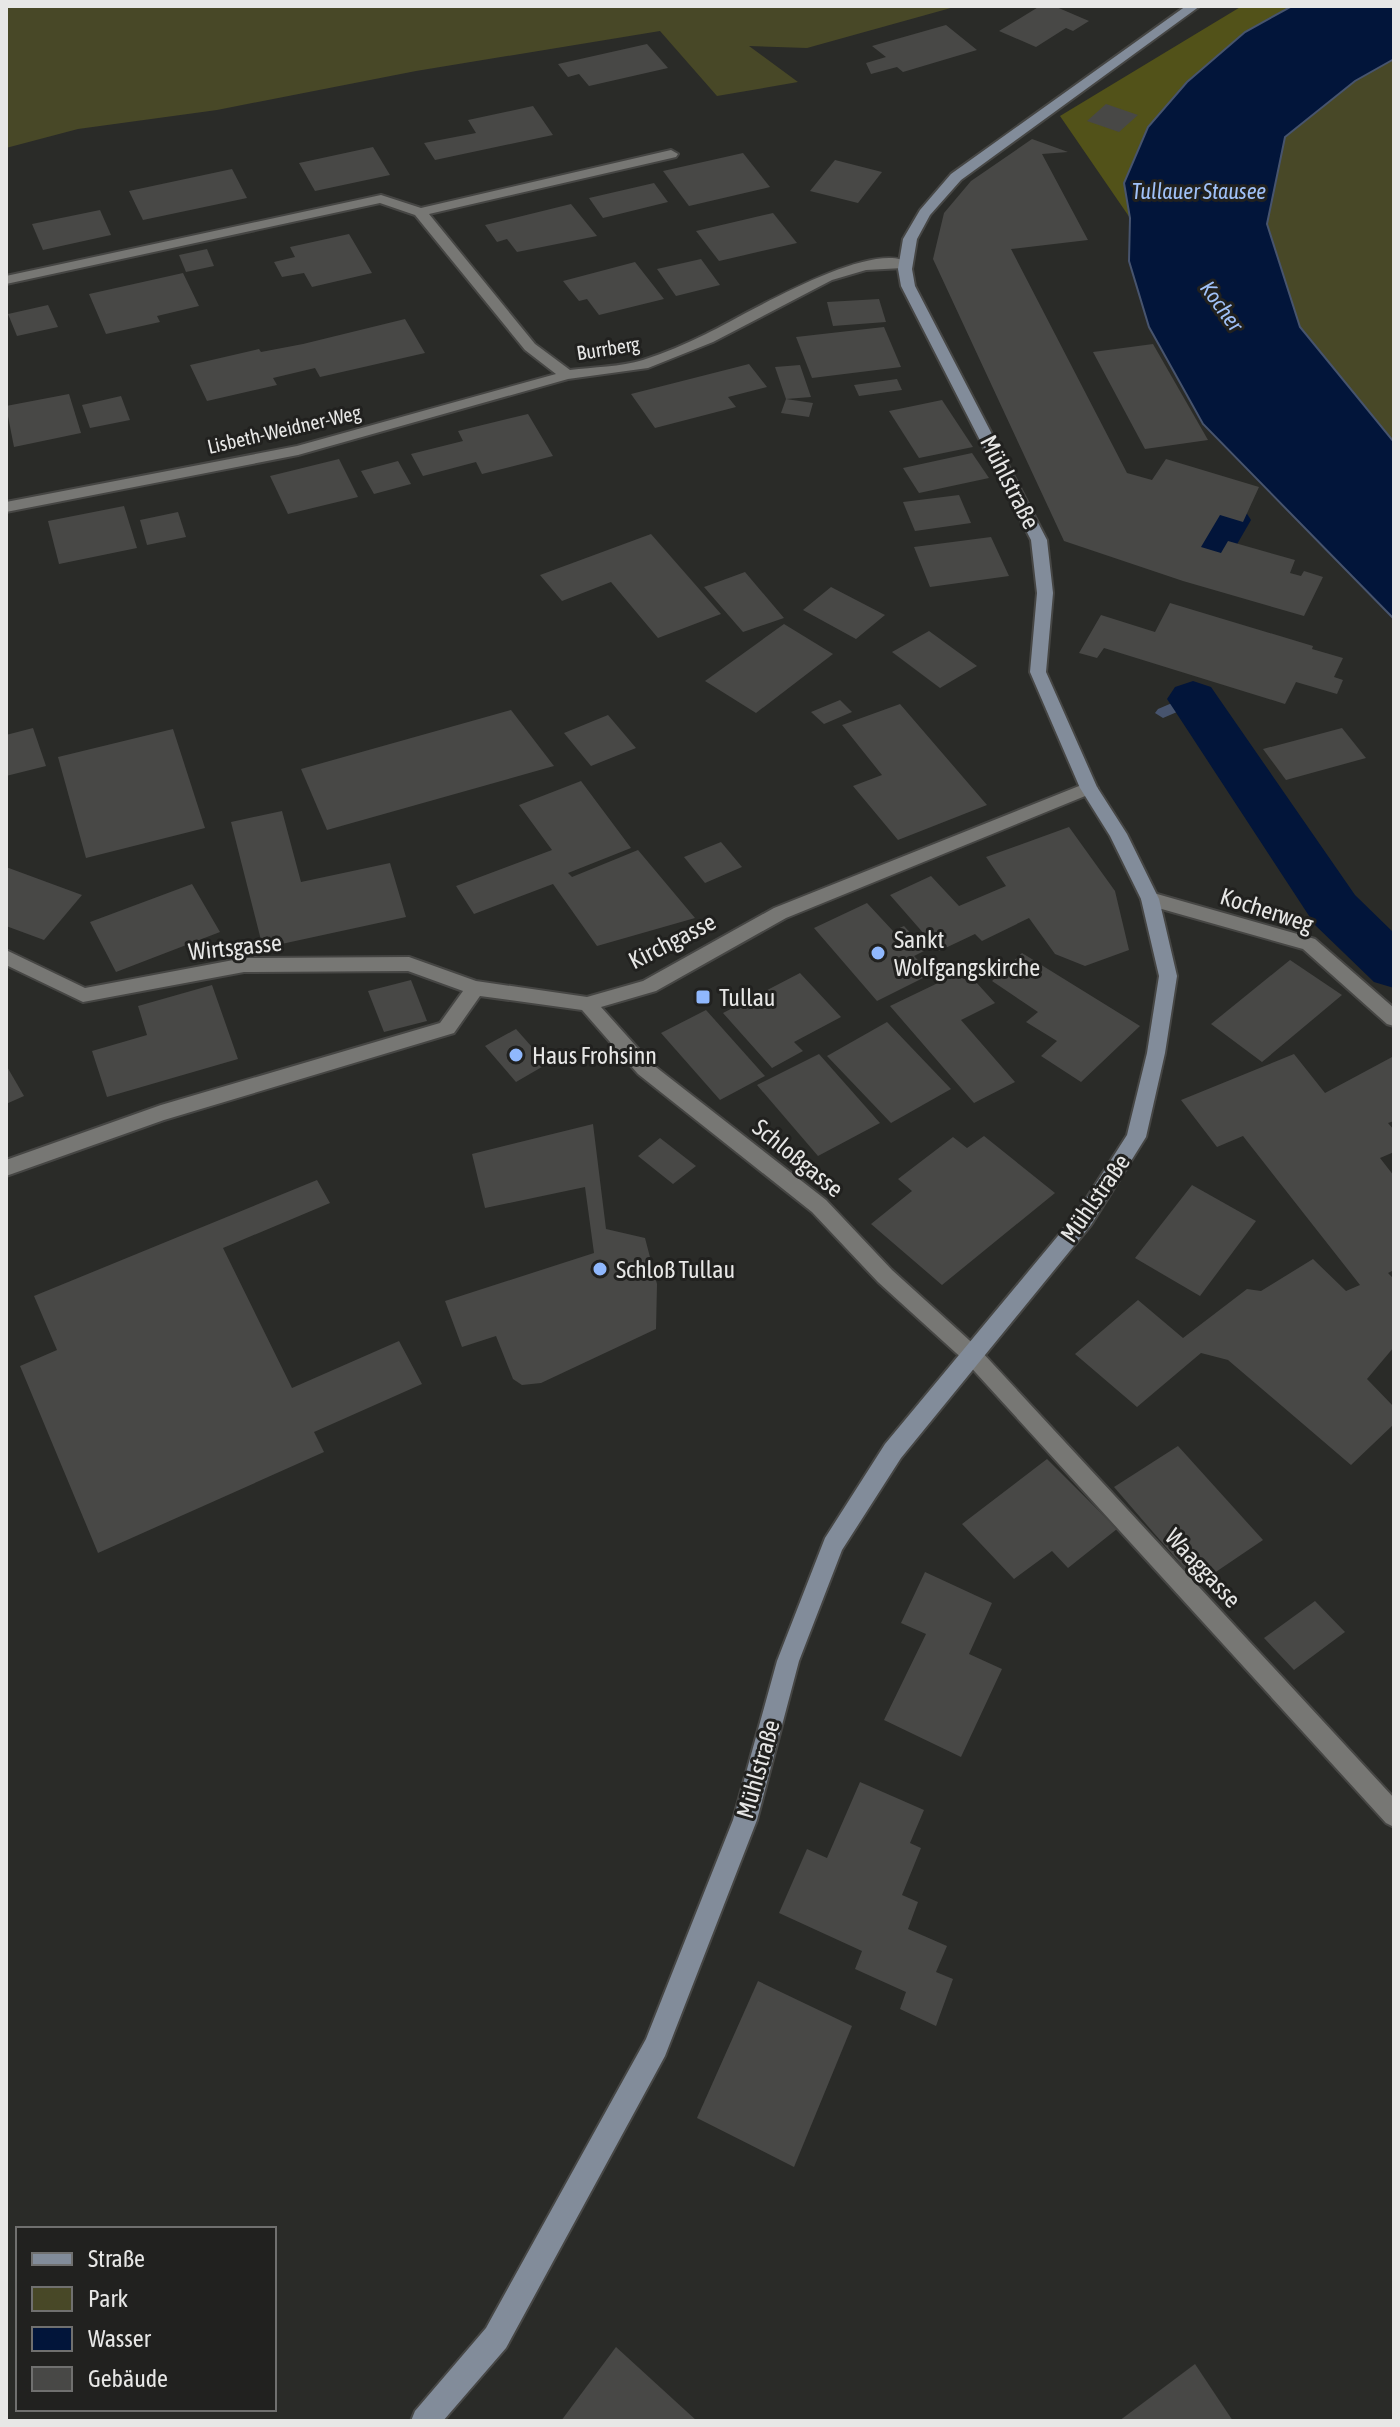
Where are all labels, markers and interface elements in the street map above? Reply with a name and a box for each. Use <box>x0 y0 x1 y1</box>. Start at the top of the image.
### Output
water label: Tullauer Stausee <box>1132 178 1266 204</box>
water label: Kocher <box>1195 276 1250 338</box>
street label: Burrberg <box>575 332 642 364</box>
street label: Lisbeth-Weidner-Weg <box>205 400 363 458</box>
street label: Mühlstraße <box>975 431 1045 533</box>
street label: Kocherweg <box>1217 882 1318 938</box>
street label: Kirchgasse <box>624 908 720 974</box>
place label: Sankt Wolfgangskirche <box>894 926 1040 981</box>
street label: Wirtsgasse <box>187 929 283 965</box>
marker: Sankt Wolfgangskirche <box>869 944 887 962</box>
place label: Tullau <box>719 984 775 1011</box>
marker: Tullau <box>694 988 712 1006</box>
place label: Haus Frohsinn <box>532 1042 657 1069</box>
marker: Haus Frohsinn <box>507 1046 525 1064</box>
street label: Schloßgasse <box>747 1113 849 1203</box>
street label: Mühlstraße <box>1055 1149 1135 1247</box>
place label: Schloß Tullau <box>616 1256 735 1283</box>
marker: Schloß Tullau <box>591 1260 609 1278</box>
street label: Waaggasse <box>1160 1523 1246 1613</box>
street label: Mühlstraße <box>731 1717 785 1821</box>
legend <box>16 2227 276 2411</box>
text: Straße <box>88 2245 145 2272</box>
text: Park <box>88 2285 129 2312</box>
text: Wasser <box>88 2325 152 2352</box>
text: Gebäude <box>88 2365 168 2392</box>

